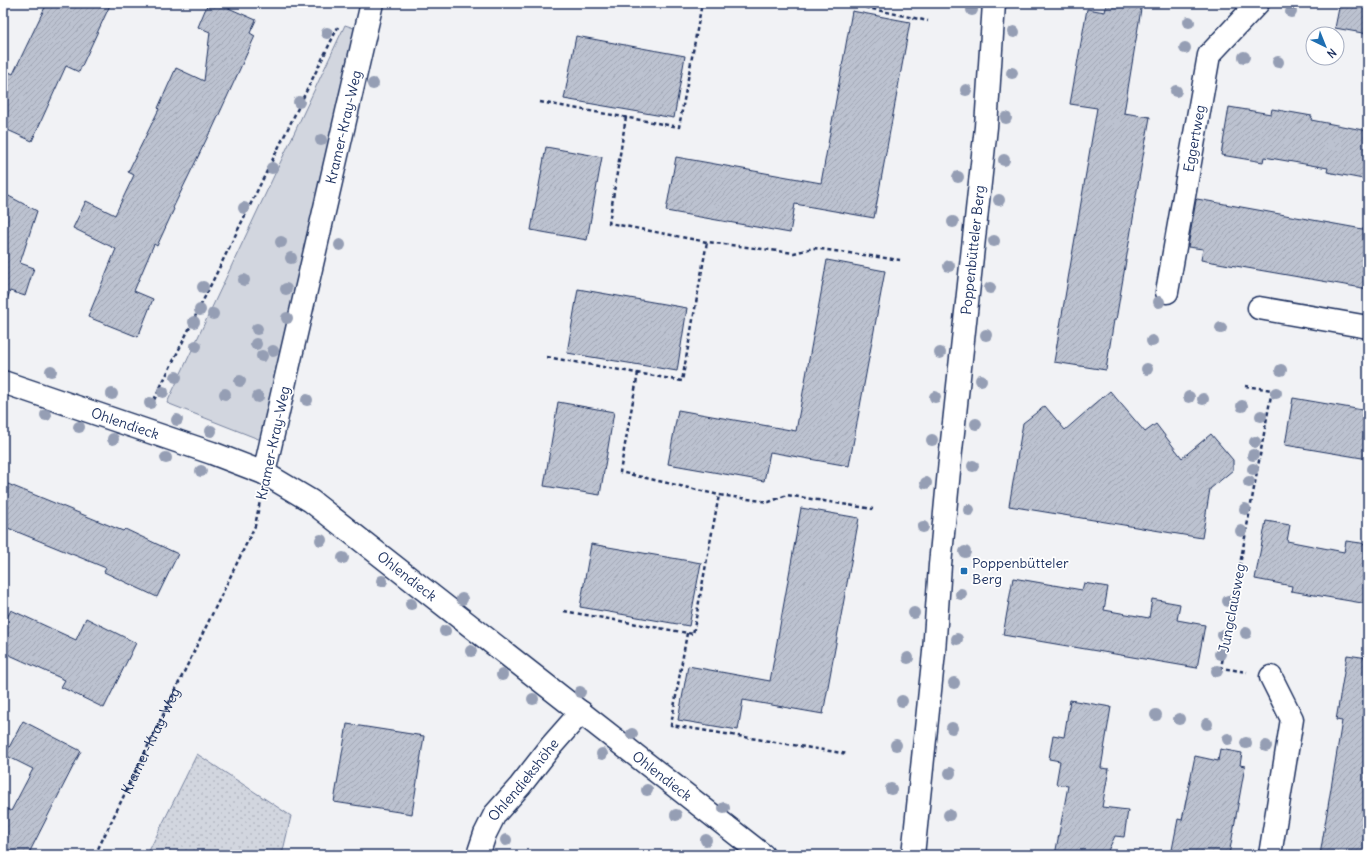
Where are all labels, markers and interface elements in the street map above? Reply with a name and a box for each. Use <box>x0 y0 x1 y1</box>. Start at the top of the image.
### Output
north arrow <box>1305 26 1345 66</box>
text: N <box>1324 46 1339 61</box>
street label: Kramer-Kray-Weg <box>322 68 365 186</box>
street label: Eggertweg <box>1179 103 1209 173</box>
street label: Poppenbütteler Berg <box>957 184 989 316</box>
street label: Kramer-Kray-Weg <box>252 384 294 502</box>
street label: Ohlendieck <box>89 404 162 443</box>
street label: Ohlendieck <box>373 547 440 605</box>
place label: Poppenbütteler Berg <box>972 554 1069 588</box>
street label: Jungclausweg <box>1215 562 1249 654</box>
marker: Poppenbütteler Berg <box>959 566 969 576</box>
street label: Kramer-Kray-Weg <box>117 685 184 797</box>
street label: Ohlendiekshöhe <box>484 735 563 824</box>
street label: Ohlendieck <box>629 747 695 805</box>

